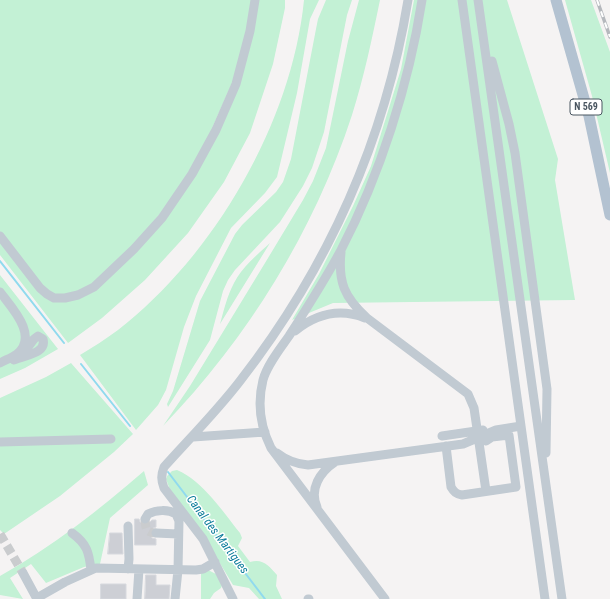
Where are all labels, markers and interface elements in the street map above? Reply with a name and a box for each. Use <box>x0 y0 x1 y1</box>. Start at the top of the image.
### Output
road number: N 569 <box>570 99 602 115</box>
water label: Canal des Martigues <box>183 493 251 577</box>

